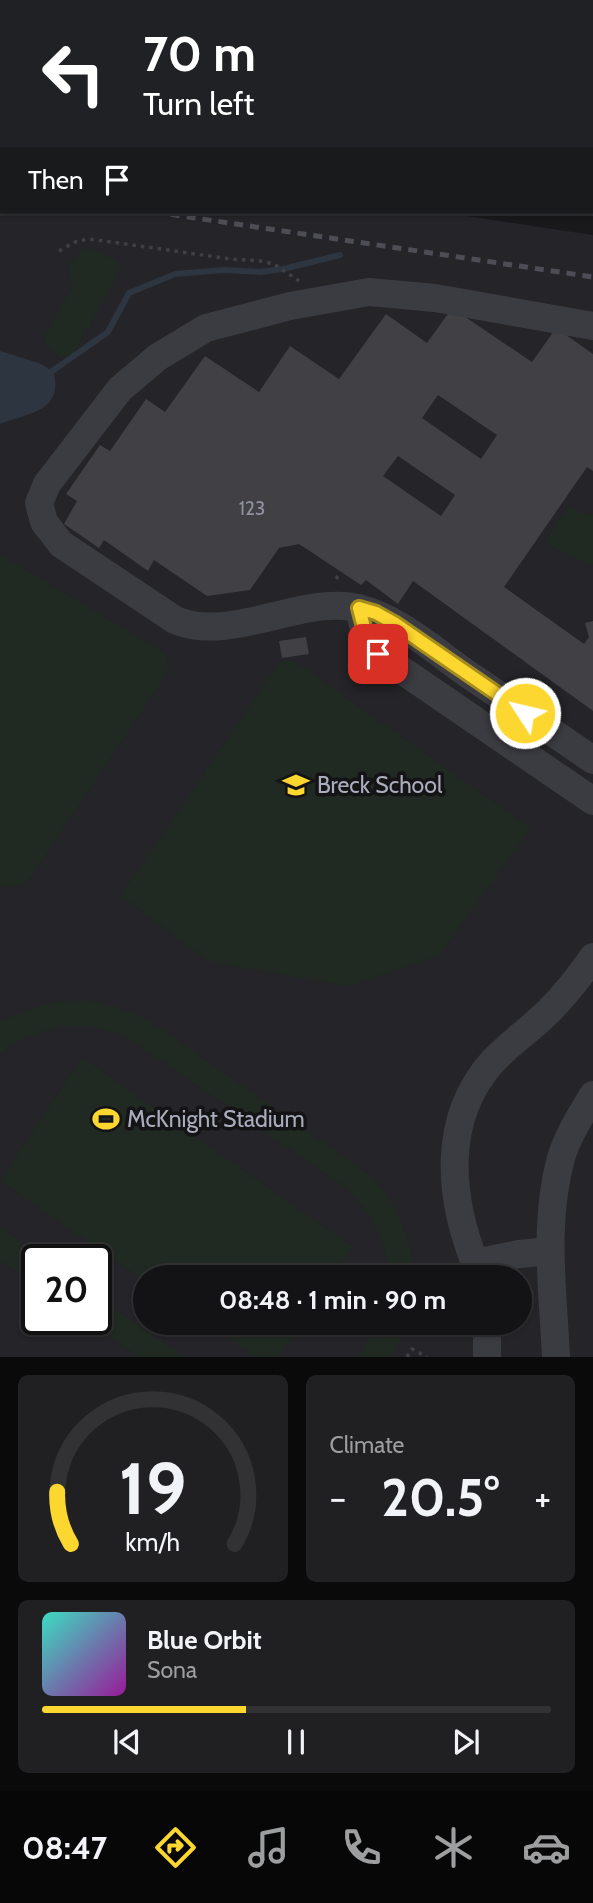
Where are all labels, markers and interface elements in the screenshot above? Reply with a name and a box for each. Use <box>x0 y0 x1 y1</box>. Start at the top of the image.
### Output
text: 70 m <box>143 24 256 83</box>
icon: left <box>28 28 119 119</box>
text: Turn left <box>143 84 254 123</box>
icon: arrive <box>98 161 136 199</box>
text: Then <box>28 164 84 196</box>
house number: 123 <box>239 497 265 520</box>
pin <box>348 624 408 684</box>
icon: arrive <box>359 635 397 673</box>
position arrow <box>488 676 562 750</box>
school or university icon: Breck School <box>281 770 311 800</box>
place label: Breck School <box>317 771 443 799</box>
sports icon: McKnight Stadium <box>91 1104 121 1134</box>
place label: McKnight Stadium <box>127 1105 305 1133</box>
speed limit sign: 20 <box>21 1244 112 1335</box>
text: 08:48 · 1 min · 90 m <box>219 1284 446 1316</box>
text: Climate <box>330 1431 404 1459</box>
text: 19 <box>119 1445 187 1533</box>
text: 20.5° <box>381 1466 499 1529</box>
text: − <box>330 1474 346 1521</box>
text: + <box>534 1474 551 1521</box>
text: km/h <box>125 1527 180 1557</box>
text: Blue Orbit <box>147 1624 262 1656</box>
text: Sona <box>147 1656 197 1684</box>
icon: previous <box>108 1723 146 1761</box>
icon: pause <box>277 1723 315 1761</box>
icon: next <box>447 1723 485 1761</box>
icon: directions <box>151 1823 200 1872</box>
icon: music <box>244 1823 293 1872</box>
icon: phone <box>337 1823 386 1872</box>
icon: climate <box>429 1823 478 1872</box>
icon: car <box>522 1823 571 1872</box>
text: 08:47 <box>22 1828 107 1867</box>

